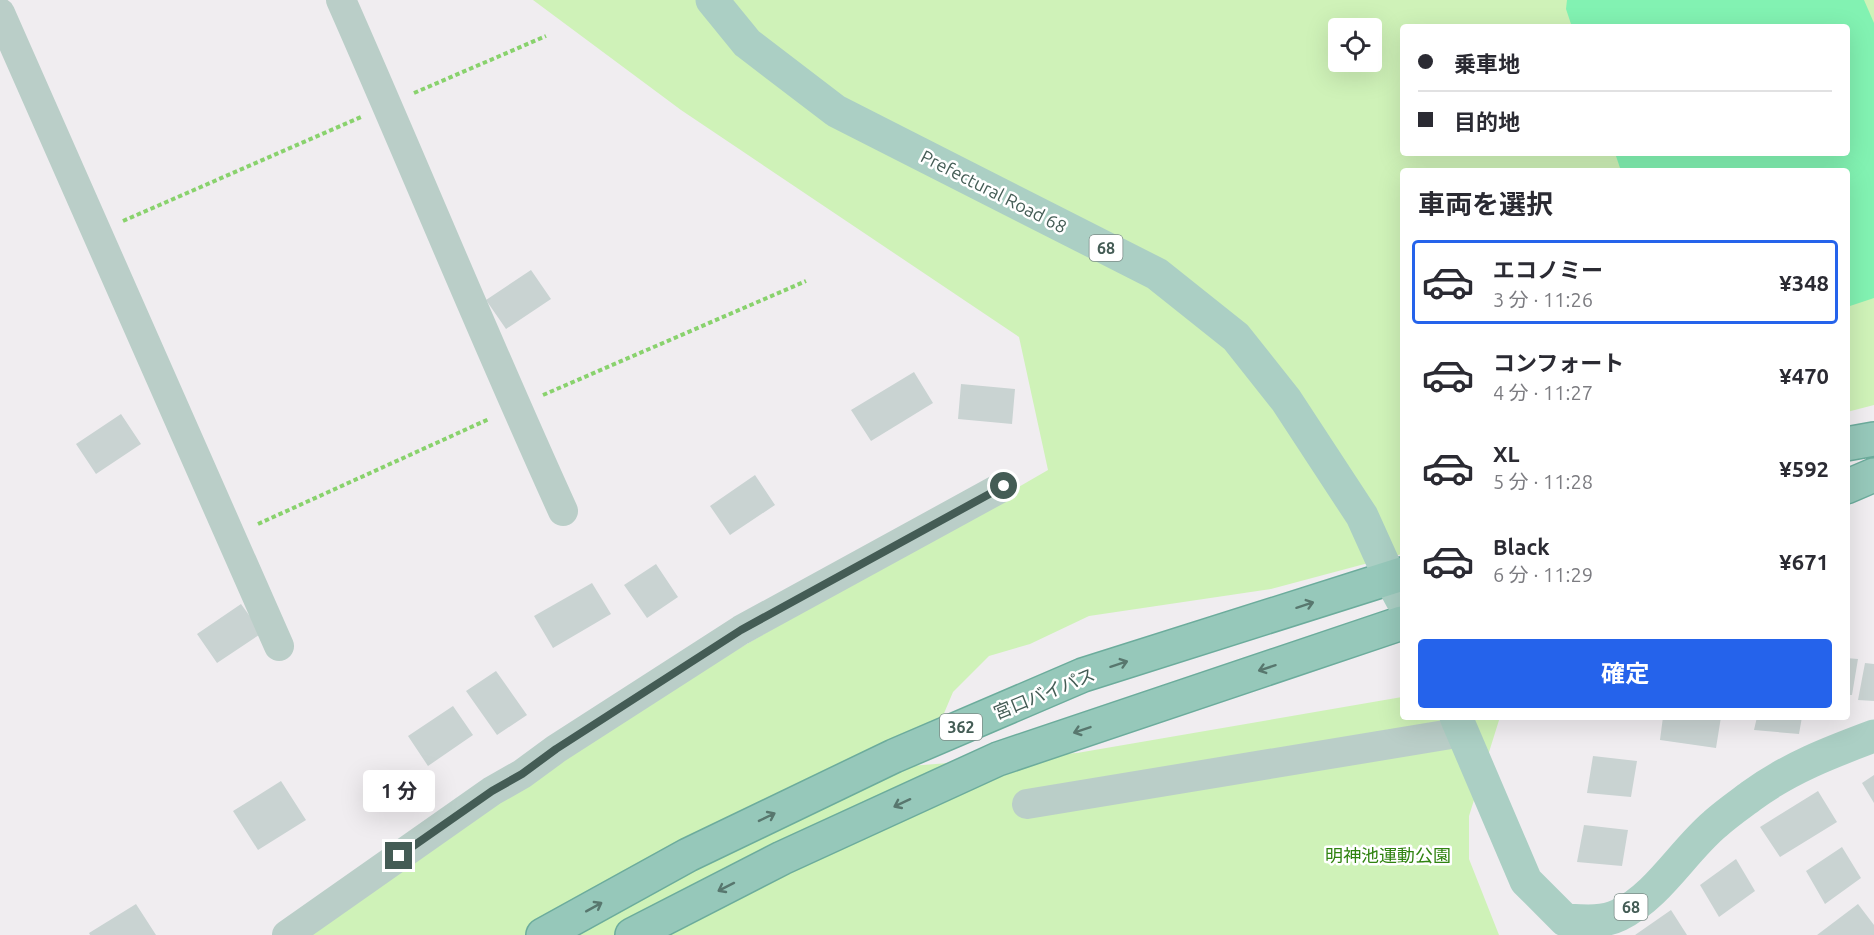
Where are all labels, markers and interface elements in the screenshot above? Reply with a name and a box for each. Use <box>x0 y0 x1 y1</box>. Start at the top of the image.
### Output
map controls <box>1328 18 1382 72</box>
button: locate <box>1328 18 1382 72</box>
text: 乗車地 <box>1454 51 1520 76</box>
text: 目的地 <box>1454 109 1520 134</box>
street label: Prefectural Road 68 <box>918 146 1070 236</box>
text: 車両を選択 <box>1418 189 1553 219</box>
road number: 68 <box>1090 235 1122 261</box>
icon: car <box>1421 255 1475 309</box>
text: エコノミー <box>1493 257 1603 282</box>
text: ¥348 <box>1779 270 1829 295</box>
text: 3 分 · 11:26 <box>1493 288 1593 311</box>
icon: car <box>1421 348 1475 402</box>
text: コンフォート <box>1493 350 1624 375</box>
text: ¥470 <box>1779 363 1829 388</box>
text: 4 分 · 11:27 <box>1493 381 1593 404</box>
icon: car <box>1421 441 1475 495</box>
text: XL <box>1493 441 1520 466</box>
text: ¥592 <box>1779 456 1829 481</box>
text: 5 分 · 11:28 <box>1493 470 1593 493</box>
route start <box>990 472 1017 499</box>
icon: car <box>1421 534 1475 588</box>
text: Black <box>1493 534 1550 559</box>
text: ¥671 <box>1779 549 1829 574</box>
text: 6 分 · 11:29 <box>1493 563 1593 586</box>
one-way arrow <box>1295 599 1314 610</box>
button: 確定 <box>1418 639 1832 708</box>
one-way arrow <box>1109 658 1128 669</box>
one-way arrow <box>1258 663 1277 674</box>
street label: 宮口バイパス <box>990 664 1098 722</box>
road number: 362 <box>940 714 982 740</box>
one-way arrow <box>1073 725 1092 736</box>
callout: 1 分 <box>363 769 435 811</box>
text: 1 分 <box>381 779 417 802</box>
one-way arrow <box>893 798 911 809</box>
one-way arrow <box>758 810 776 822</box>
route end <box>385 842 412 869</box>
park label: 明神池運動公園 <box>1325 845 1451 865</box>
one-way arrow <box>718 881 735 893</box>
road number: 68 <box>1614 894 1648 920</box>
one-way arrow <box>585 901 602 913</box>

